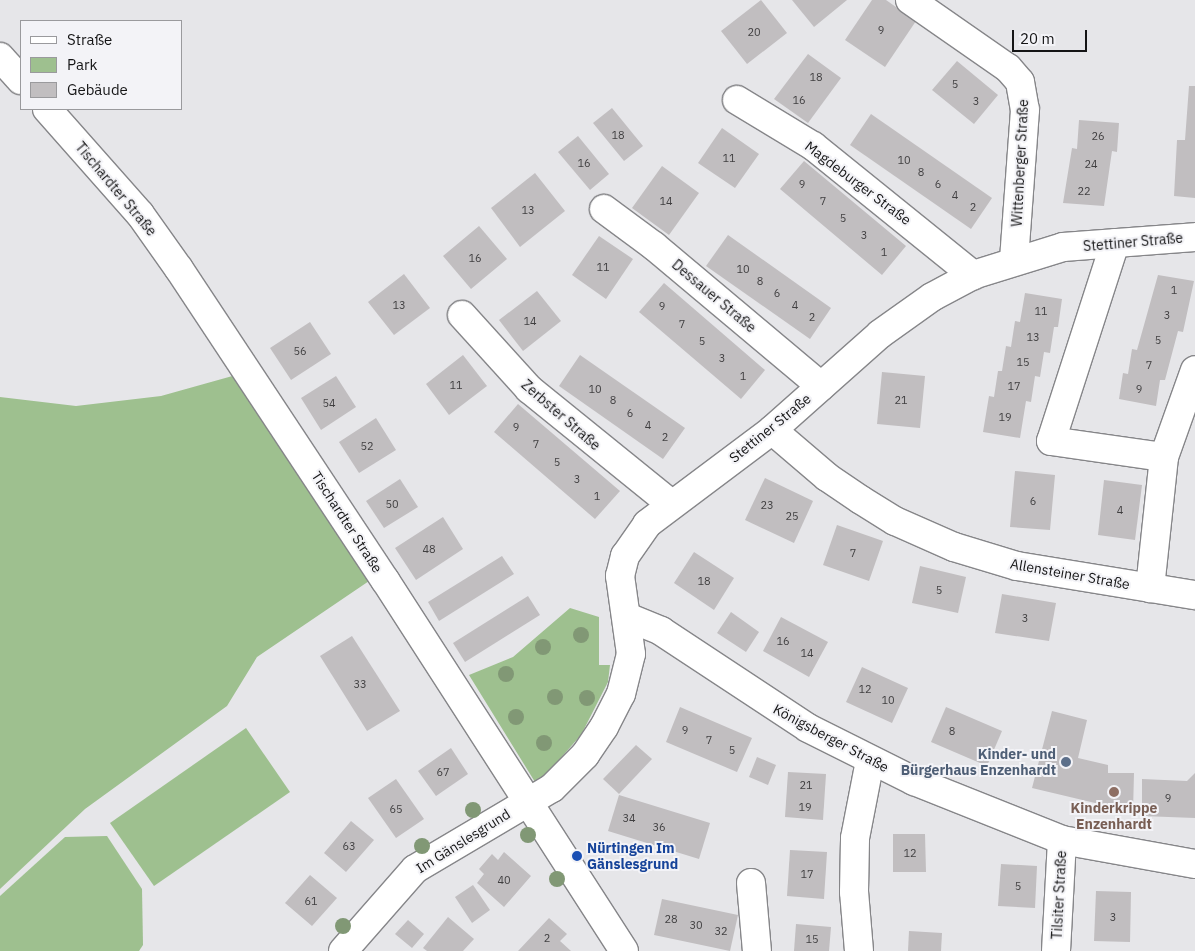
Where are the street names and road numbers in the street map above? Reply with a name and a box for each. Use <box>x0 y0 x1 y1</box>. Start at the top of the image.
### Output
street label: Wittenberger Straße <box>1008 99 1032 227</box>
street label: Magdeburger Straße <box>802 138 914 228</box>
street label: Tischardter Straße <box>72 139 160 239</box>
street label: Stettiner Straße <box>1082 229 1184 255</box>
street label: Dessauer Straße <box>669 256 759 336</box>
street label: Zerbster Straße <box>518 376 604 454</box>
street label: Stettiner Straße <box>726 390 814 466</box>
street label: Tischardter Straße <box>308 468 386 576</box>
street label: Allensteiner Straße <box>1009 555 1131 593</box>
street label: Königsberger Straße <box>770 700 892 776</box>
street label: Im Gänslesgrund <box>413 805 513 877</box>
street label: Tilsiter Straße <box>1048 850 1070 940</box>

